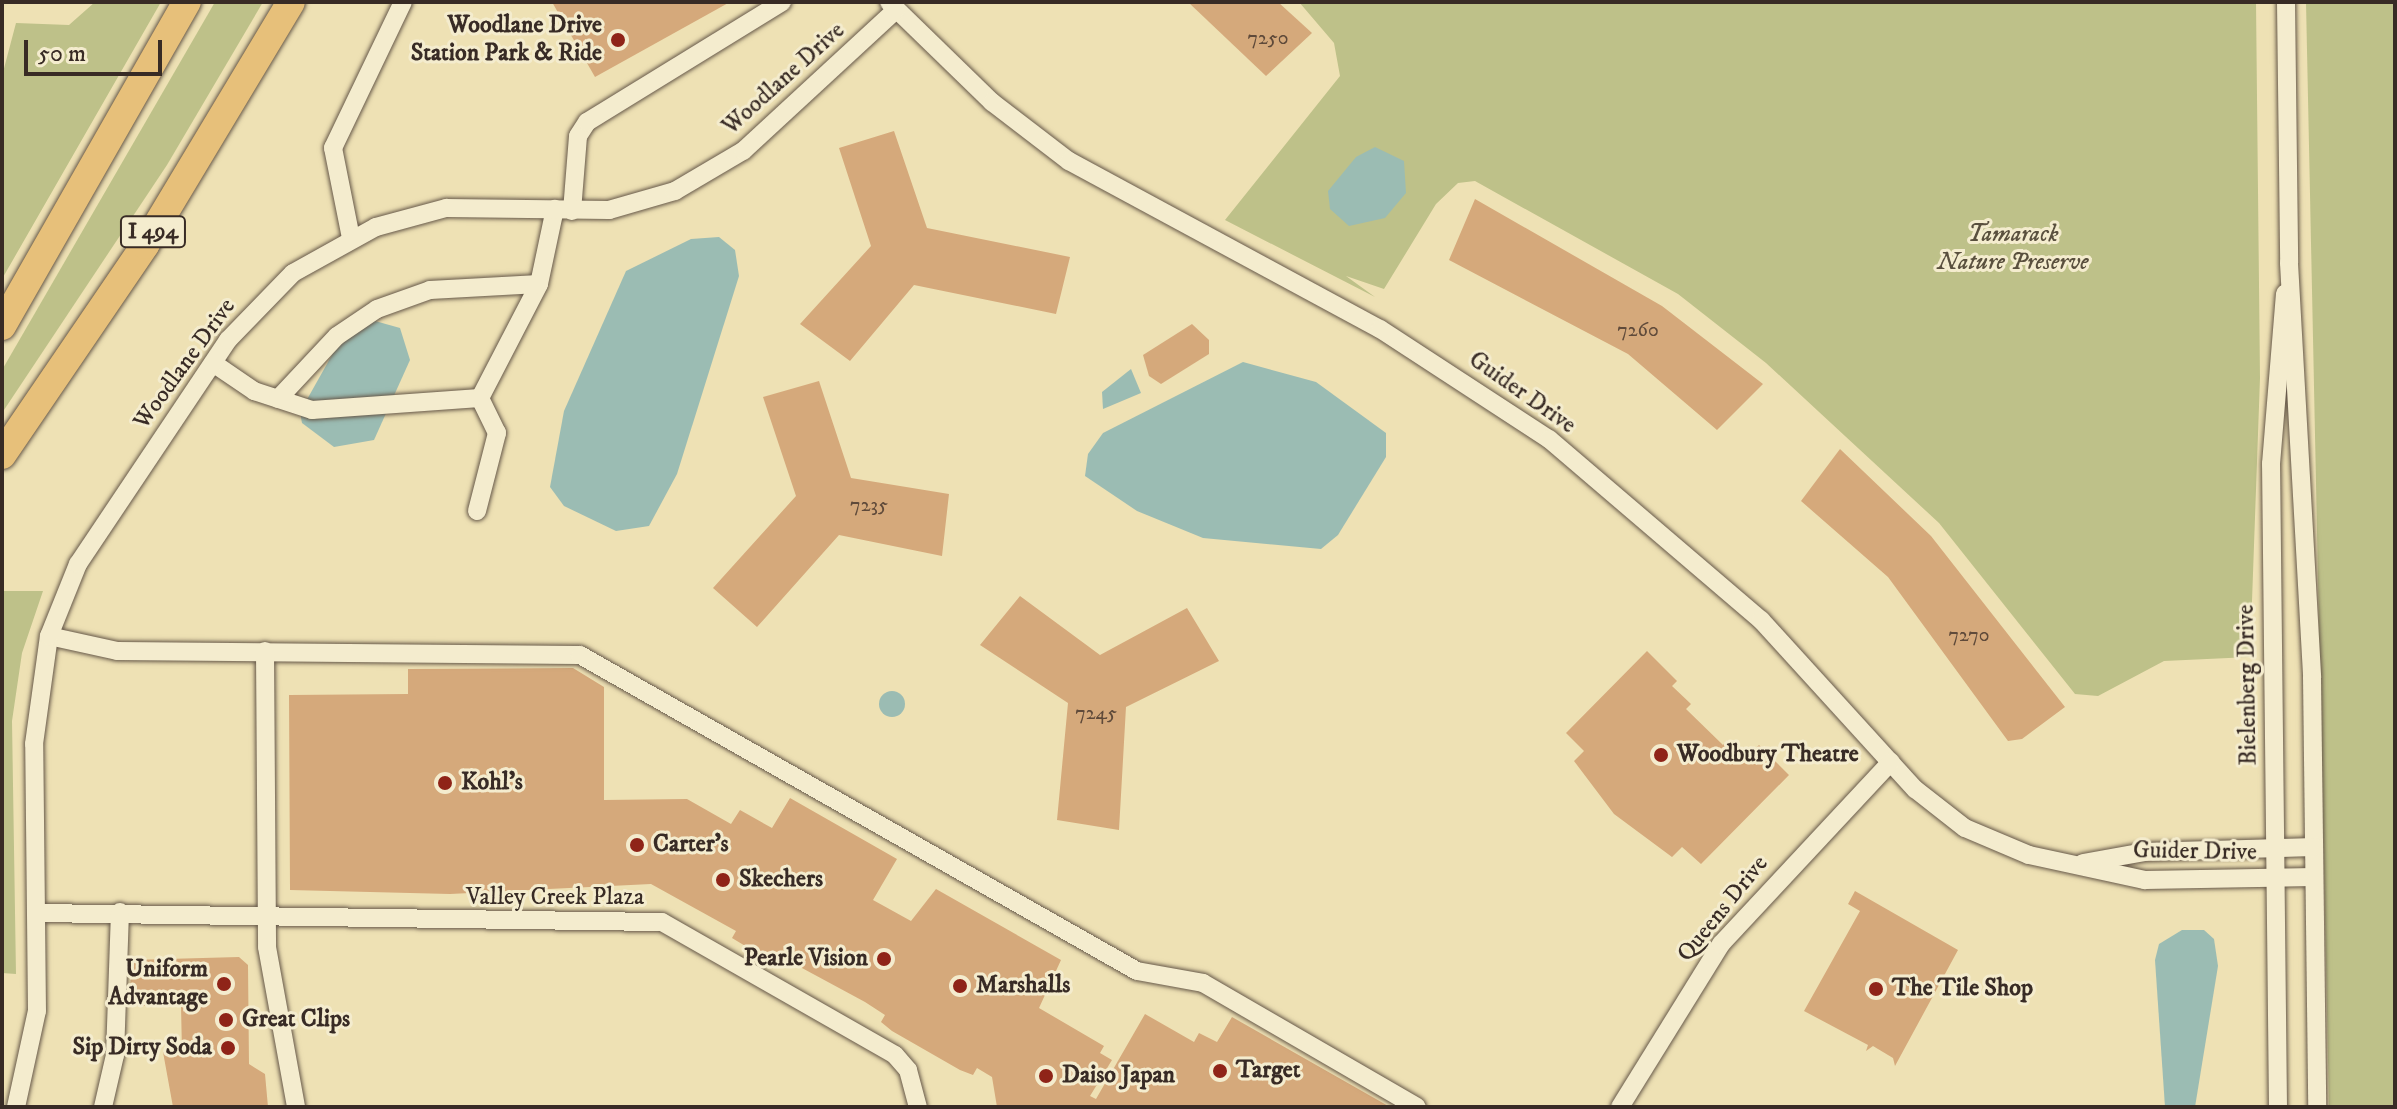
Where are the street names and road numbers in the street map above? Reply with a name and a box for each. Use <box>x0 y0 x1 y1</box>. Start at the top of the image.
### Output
street label: Woodlane Drive <box>717 17 851 141</box>
road number: I 494 <box>119 214 187 250</box>
street label: Woodlane Drive <box>128 293 242 435</box>
street label: Guider Drive <box>1463 346 1581 440</box>
street label: Bielenberg Drive <box>2232 604 2264 766</box>
street label: Guider Drive <box>2133 837 2257 867</box>
street label: Queens Drive <box>1671 850 1775 968</box>
street label: Valley Creek Plaza <box>466 884 644 912</box>

